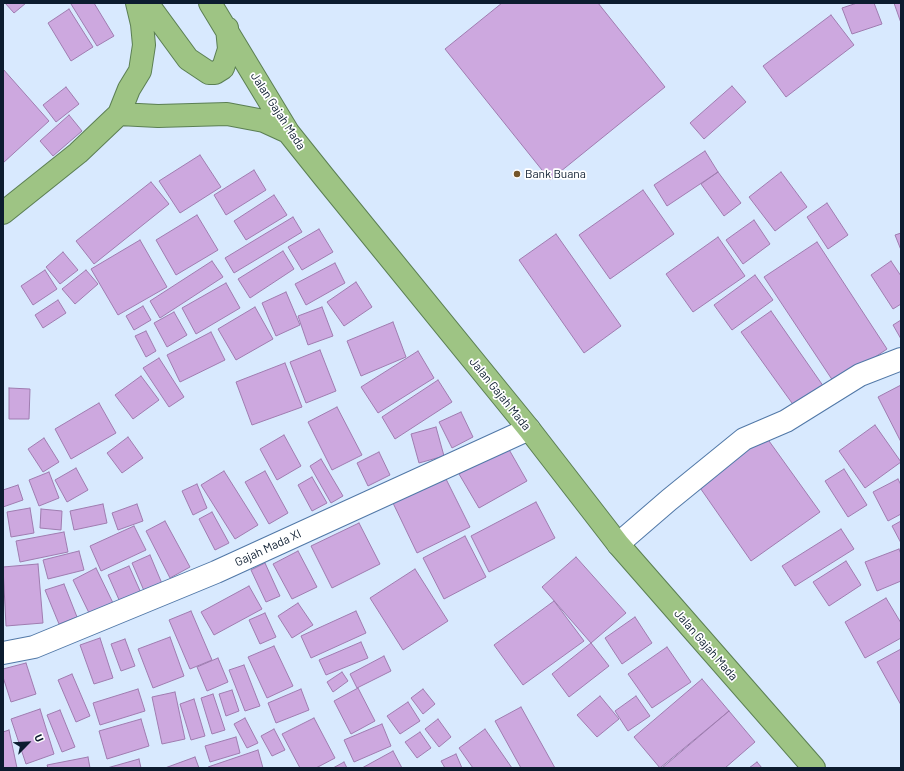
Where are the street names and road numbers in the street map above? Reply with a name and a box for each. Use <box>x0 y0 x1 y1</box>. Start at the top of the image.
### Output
street label: Jalan Gajah Mada <box>248 70 308 152</box>
street label: Jalan Gajah Mada <box>466 355 534 433</box>
street label: Gajah Mada XI <box>233 526 303 570</box>
street label: Jalan Gajah Mada <box>671 606 741 684</box>

